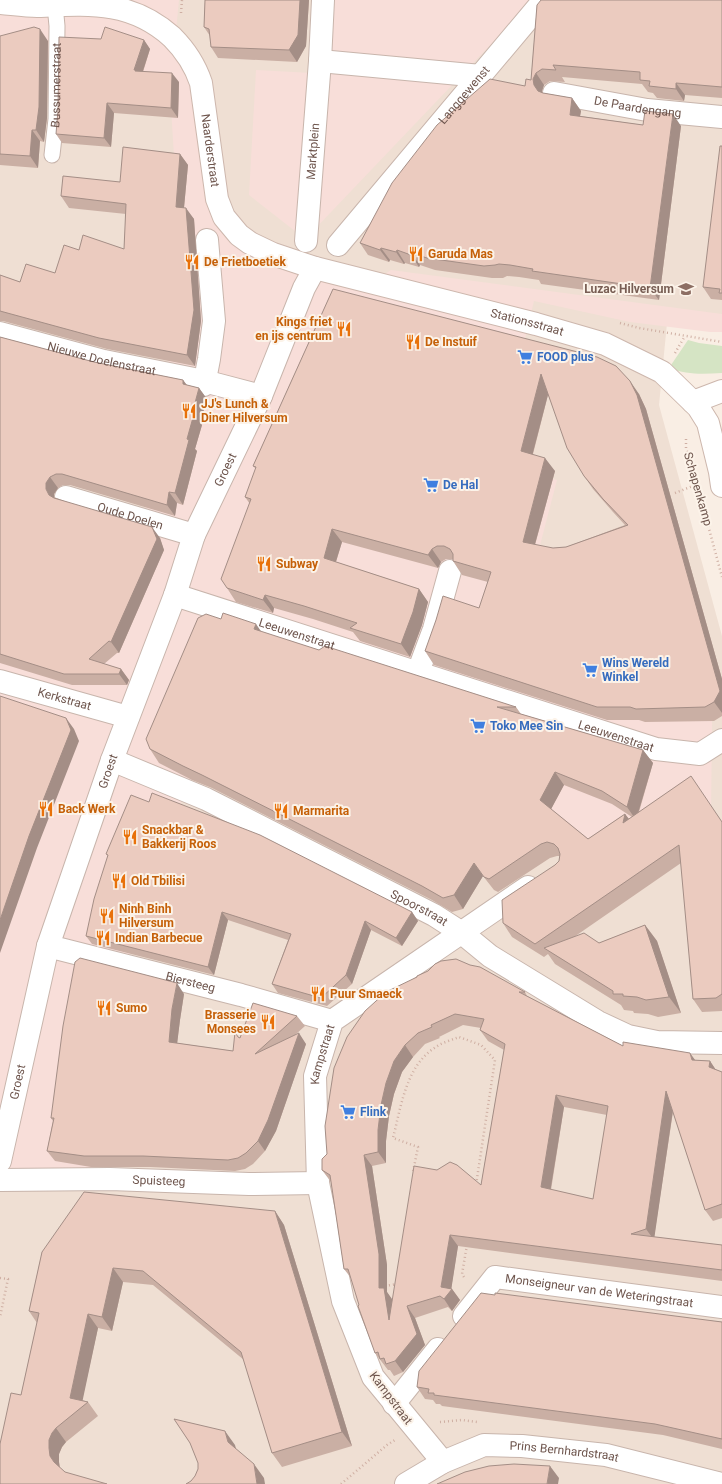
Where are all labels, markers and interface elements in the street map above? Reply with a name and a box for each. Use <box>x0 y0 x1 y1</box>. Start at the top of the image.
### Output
street label: Bussumerstraat <box>48 43 64 128</box>
street label: Langgewenst <box>436 63 493 127</box>
street label: De Paardengang <box>593 93 682 120</box>
street label: Naarderstraat <box>198 113 222 188</box>
street label: Marktplein <box>304 122 322 180</box>
restaurant icon: Garuda Mas <box>407 245 425 263</box>
place label: Garuda Mas <box>428 247 493 261</box>
restaurant icon: De Frietboetiek <box>183 253 201 271</box>
place label: De Frietboetiek <box>204 255 287 269</box>
school or university icon: Luzac Hilversum <box>677 280 695 298</box>
place label: Luzac Hilversum <box>584 282 674 296</box>
street label: Stationsstraat <box>489 306 565 339</box>
place label: Kings friet en ijs centrum <box>255 315 332 343</box>
restaurant icon: Kings friet en ijs centrum <box>335 320 353 338</box>
restaurant icon: De Instuif <box>404 333 422 351</box>
place label: De Instuif <box>425 335 478 349</box>
street label: Nieuwe Doelenstraat <box>46 339 157 378</box>
supermarket icon: FOOD plus <box>516 348 534 366</box>
place label: FOOD plus <box>537 350 594 364</box>
place label: JJ's Lunch & Diner Hilversum <box>201 397 288 425</box>
restaurant icon: JJ's Lunch & Diner Hilversum <box>180 402 198 420</box>
street label: Schapenkamp <box>681 450 715 528</box>
street label: Groest <box>211 451 239 489</box>
supermarket icon: De Hal <box>422 476 440 494</box>
place label: De Hal <box>443 478 478 492</box>
street label: Oude Doelen <box>96 500 165 532</box>
restaurant icon: Subway <box>255 555 273 573</box>
place label: Subway <box>276 557 319 571</box>
street label: Leeuwenstraat <box>257 615 337 653</box>
place label: Wins Wereld Winkel <box>602 656 669 684</box>
supermarket icon: Wins Wereld Winkel <box>581 661 599 679</box>
street label: Kerkstraat <box>36 685 93 713</box>
supermarket icon: Toko Mee Sin <box>469 717 487 735</box>
street label: Leeuwenstraat <box>576 717 656 755</box>
place label: Toko Mee Sin <box>490 719 563 733</box>
street label: Groest <box>96 752 121 790</box>
restaurant icon: Back Werk <box>37 800 55 818</box>
place label: Back Werk <box>58 802 116 816</box>
restaurant icon: Marmarita <box>272 802 290 820</box>
place label: Marmarita <box>293 804 350 818</box>
place label: Snackbar & Bakkerij Roos <box>142 823 216 851</box>
restaurant icon: Snackbar & Bakkerij Roos <box>121 828 139 846</box>
restaurant icon: Old Tbilisi <box>110 872 128 890</box>
place label: Old Tbilisi <box>131 874 185 888</box>
street label: Spoorstraat <box>388 887 450 929</box>
place label: Ninh Binh Hilversum <box>119 902 174 930</box>
restaurant icon: Ninh Binh Hilversum <box>98 907 116 925</box>
restaurant icon: Indian Barbecue <box>94 929 112 947</box>
place label: Indian Barbecue <box>115 931 203 945</box>
street label: Biersteeg <box>164 969 217 995</box>
restaurant icon: Puur Smaeck <box>309 985 327 1003</box>
place label: Puur Smaeck <box>330 987 402 1001</box>
restaurant icon: Sumo <box>95 999 113 1017</box>
place label: Sumo <box>116 1001 148 1015</box>
place label: Brasserie Monsees <box>205 1008 257 1036</box>
restaurant icon: Brasserie Monsees <box>259 1013 277 1031</box>
street label: Kampstraat <box>308 1023 338 1085</box>
street label: Groest <box>7 1063 28 1101</box>
supermarket icon: Flink <box>339 1103 357 1121</box>
place label: Flink <box>360 1105 387 1119</box>
street label: Spuisteeg <box>132 1173 186 1189</box>
street label: Monseigneur van de Weteringstraat <box>504 1271 694 1310</box>
street label: Kampstraat <box>367 1369 415 1427</box>
street label: Prins Bernhardstraat <box>509 1439 620 1465</box>

